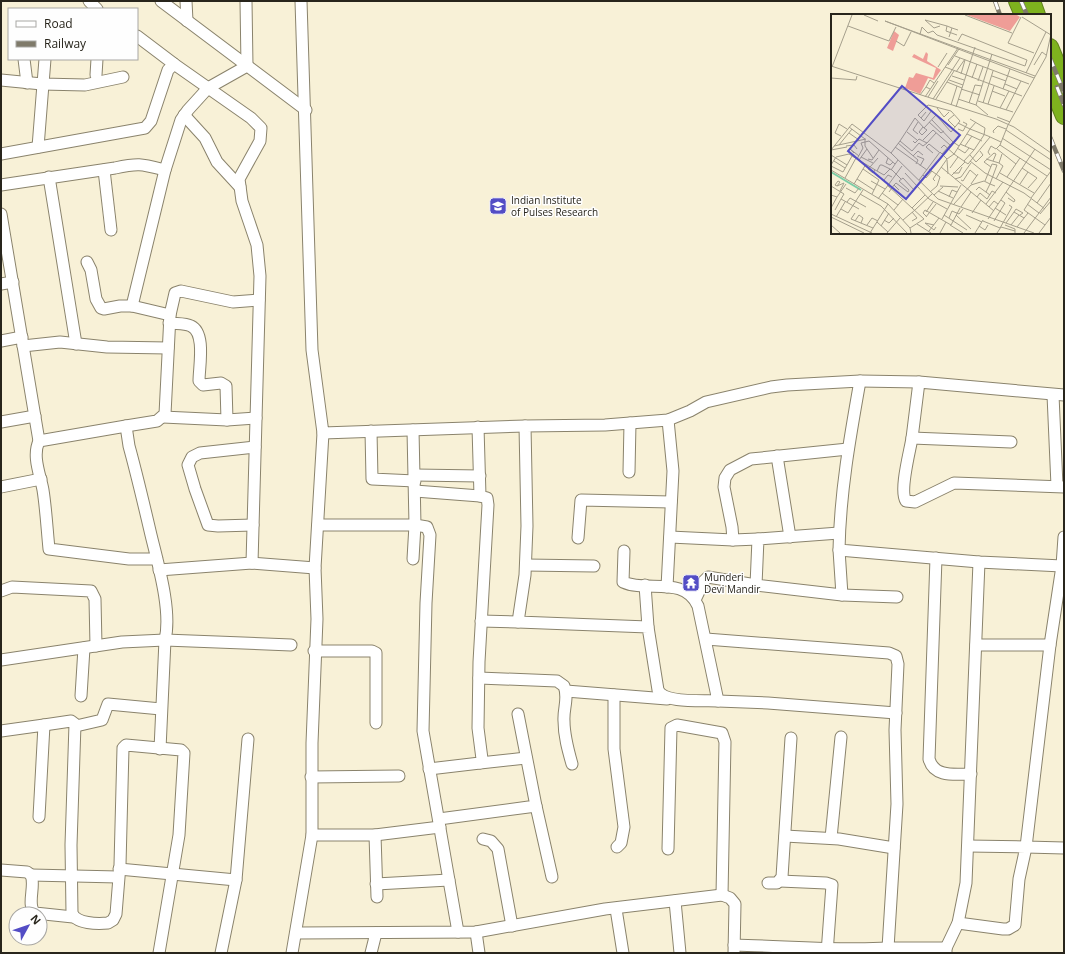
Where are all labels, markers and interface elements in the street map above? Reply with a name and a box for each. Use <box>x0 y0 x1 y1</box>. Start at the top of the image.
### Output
legend <box>8 8 138 60</box>
inset map <box>831 14 1051 234</box>
text: Road <box>44 15 73 32</box>
text: Railway <box>44 35 87 52</box>
place label: Indian Institute of Pulses Research <box>511 193 598 219</box>
school or university icon: Indian Institute of Pulses Research <box>488 196 508 216</box>
place label: Munderi Devi Mandir <box>704 570 760 596</box>
temple icon: Munderi Devi Mandir <box>681 573 701 593</box>
north arrow <box>8 906 48 946</box>
text: N <box>27 911 45 928</box>

